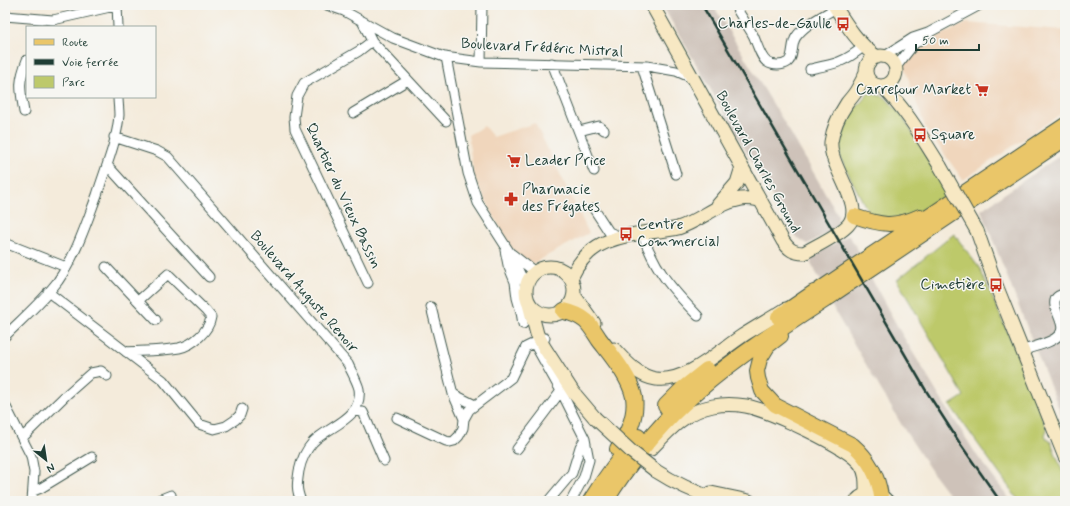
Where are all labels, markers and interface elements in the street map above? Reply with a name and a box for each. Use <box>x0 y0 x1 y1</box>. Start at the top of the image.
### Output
place label: Charles-de-Gaulle <box>718 14 832 34</box>
bus stop icon: Charles-de-Gaulle <box>835 16 851 32</box>
legend <box>26 26 156 98</box>
scale bar <box>916 26 979 52</box>
text: 50 m <box>922 33 949 49</box>
street label: Boulevard Frédéric Mistral <box>460 34 624 62</box>
text: Route <box>62 35 88 51</box>
text: Voie ferrée <box>62 55 119 71</box>
text: Parc <box>62 75 85 91</box>
place label: Carrefour Market <box>856 80 971 102</box>
supermarket icon: Carrefour Market <box>974 82 990 98</box>
street label: Boulevard Charles Ground <box>711 88 805 236</box>
street label: Quartier du Vieux Bassin <box>300 120 386 272</box>
place label: Square <box>931 125 975 145</box>
bus stop icon: Square <box>912 127 928 143</box>
place label: Leader Price <box>525 151 606 171</box>
supermarket icon: Leader Price <box>506 153 522 169</box>
place label: Pharmacie des Frégates <box>522 180 600 217</box>
pharmacy icon: Pharmacie des Frégates <box>503 191 519 207</box>
place label: Centre Commercial <box>637 215 719 252</box>
bus stop icon: Centre Commercial <box>618 226 634 242</box>
street label: Boulevard Auguste Renoir <box>245 227 363 357</box>
place label: Cimetière <box>920 275 985 295</box>
bus stop icon: Cimetière <box>988 277 1004 293</box>
north arrow <box>26 440 66 480</box>
text: N <box>44 460 57 476</box>

